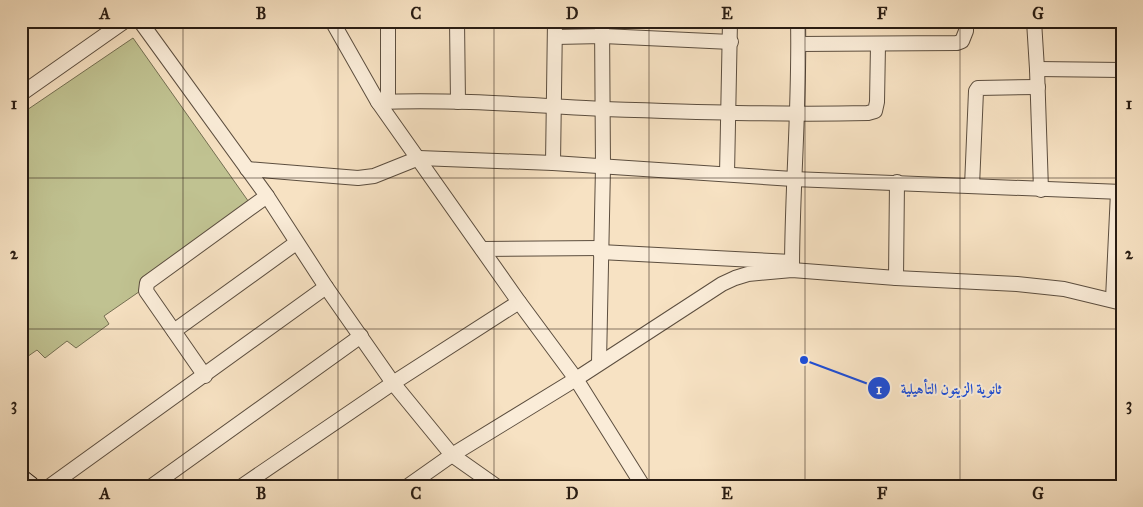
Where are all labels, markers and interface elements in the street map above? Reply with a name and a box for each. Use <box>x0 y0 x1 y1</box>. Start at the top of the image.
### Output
text: A <box>99 4 111 23</box>
text: B <box>256 4 266 23</box>
text: C <box>411 4 422 23</box>
text: D <box>566 4 579 23</box>
text: E <box>721 4 733 23</box>
text: F <box>877 4 888 23</box>
text: G <box>1032 4 1044 23</box>
text: 1 <box>11 94 18 113</box>
text: 1 <box>1126 94 1133 113</box>
text: 2 <box>10 244 19 263</box>
text: 2 <box>1125 244 1134 263</box>
callout: ثانوية الزيتون التأهيلية <box>866 373 1012 403</box>
text: ثانوية الزيتون التأهيلية <box>901 378 1002 399</box>
text: 1 <box>876 380 882 398</box>
text: 3 <box>11 395 17 415</box>
text: 3 <box>1126 395 1132 415</box>
text: A <box>99 484 111 503</box>
text: B <box>256 484 266 503</box>
text: C <box>411 484 422 503</box>
text: D <box>566 484 579 503</box>
text: E <box>721 484 733 503</box>
text: F <box>877 484 888 503</box>
text: G <box>1032 484 1044 503</box>

